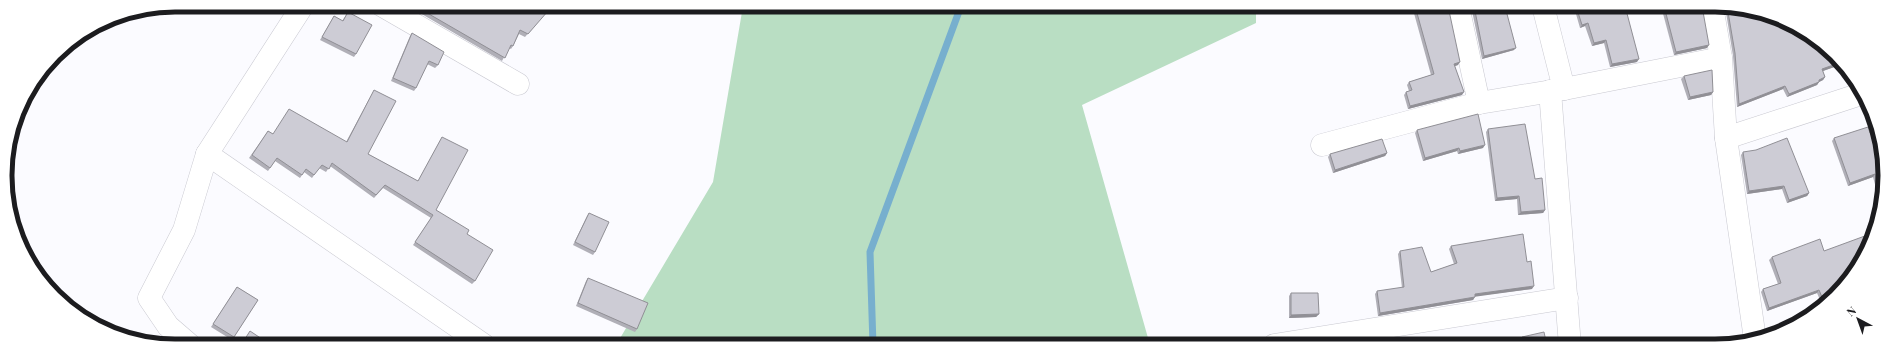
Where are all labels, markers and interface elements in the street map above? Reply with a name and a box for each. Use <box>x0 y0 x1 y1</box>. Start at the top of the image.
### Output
north arrow <box>1838 299 1878 339</box>
text: N <box>1843 303 1859 319</box>

